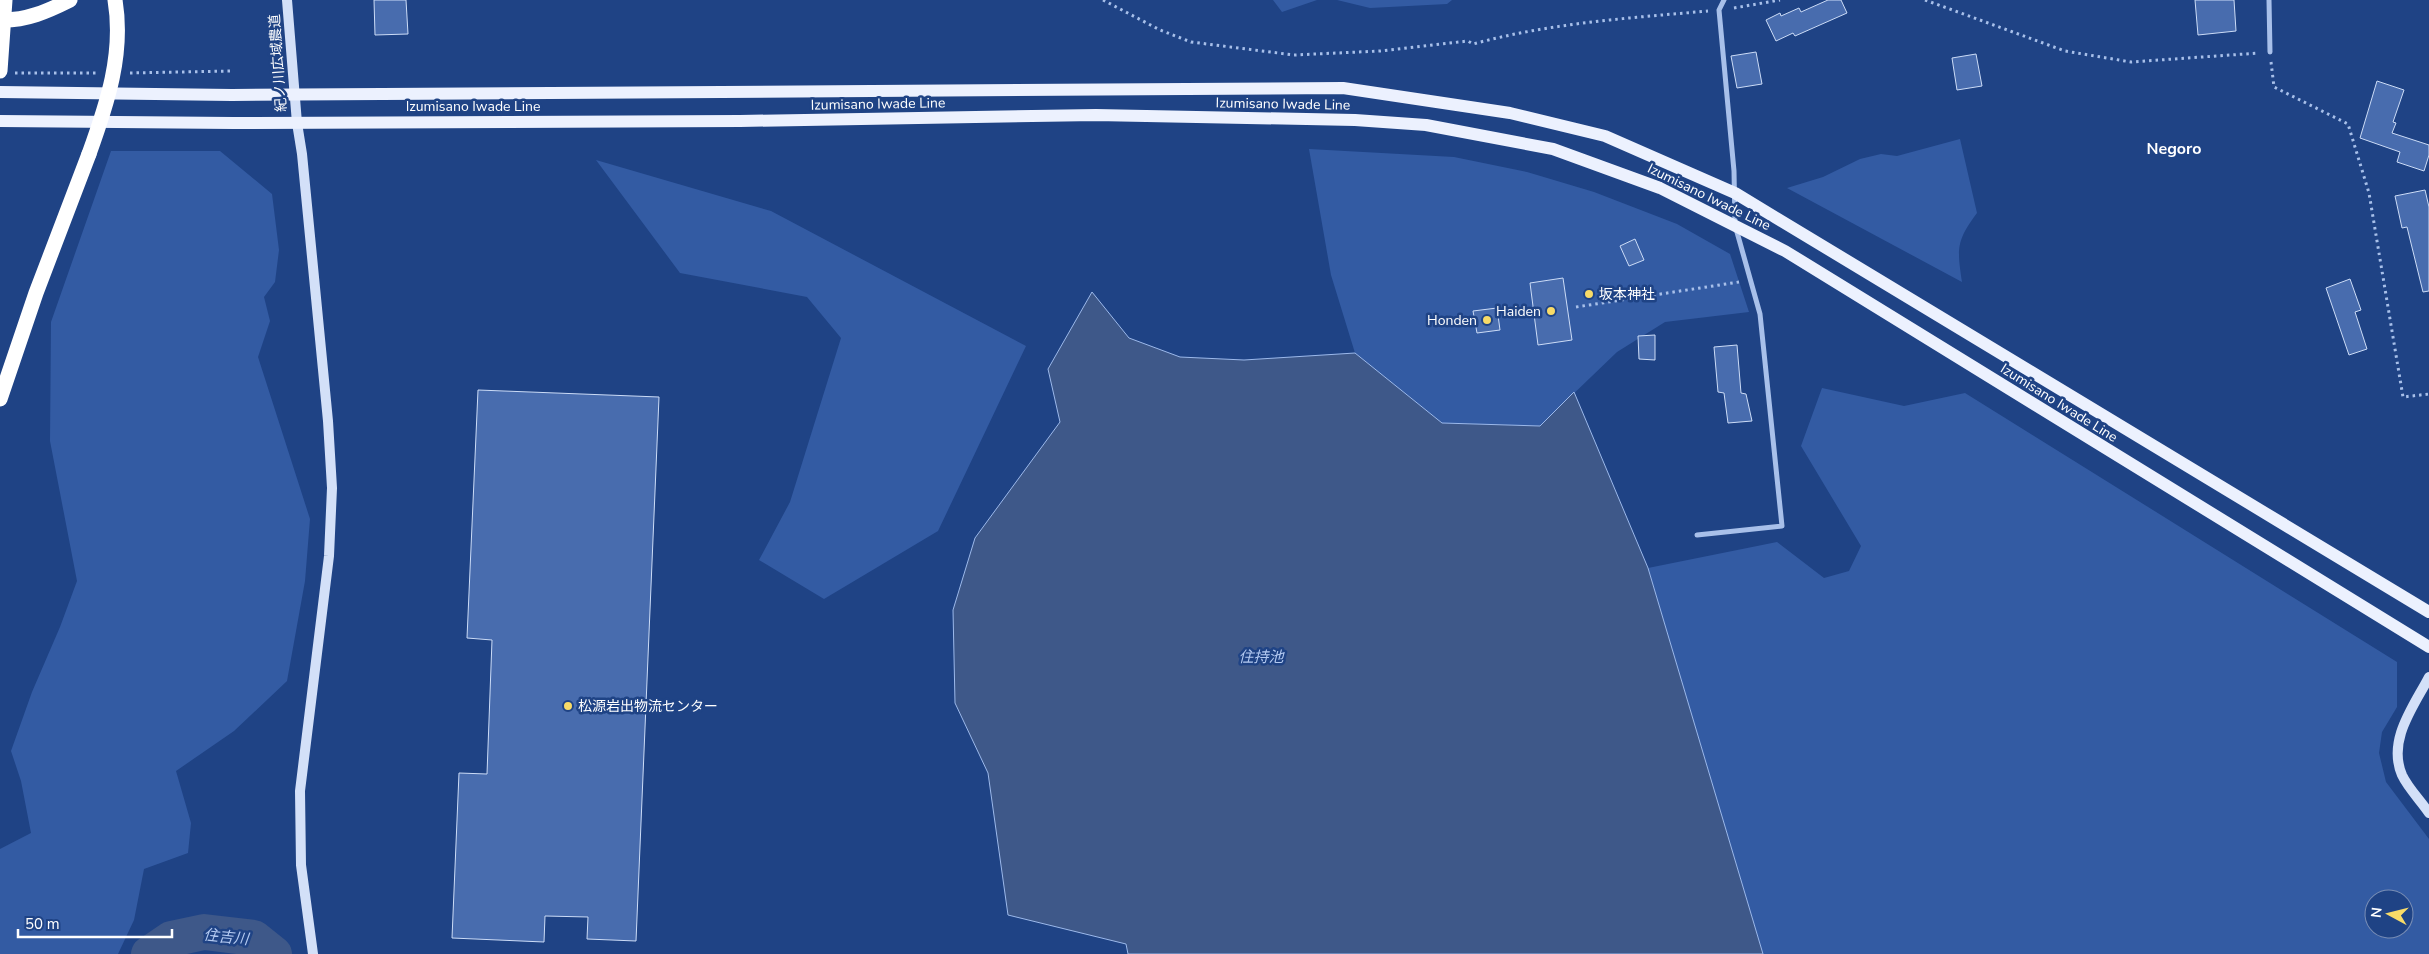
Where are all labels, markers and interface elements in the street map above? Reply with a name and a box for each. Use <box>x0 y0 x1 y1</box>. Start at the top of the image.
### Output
street label: 紀ノ川広域農道 <box>265 13 291 113</box>
street label: Izumisano Iwade Line <box>810 93 946 115</box>
street label: Izumisano Iwade Line <box>1215 93 1351 115</box>
street label: Izumisano Iwade Line <box>406 97 540 116</box>
district label: Negoro <box>2147 138 2201 160</box>
street label: Izumisano Iwade Line <box>1644 159 1774 235</box>
place label: 坂本神社 <box>1599 285 1655 304</box>
marker: 坂本神社 <box>1583 288 1595 300</box>
place label: Haiden <box>1496 302 1541 321</box>
marker: Haiden <box>1545 305 1557 317</box>
place label: Honden <box>1427 311 1477 330</box>
marker: Honden <box>1481 314 1493 326</box>
street label: Izumisano Iwade Line <box>1997 359 2121 447</box>
water label: 住持池 <box>1238 647 1285 667</box>
place label: 松源岩出物流センター <box>578 697 718 716</box>
marker: 松源岩出物流センター <box>562 700 574 712</box>
north arrow <box>2364 889 2414 939</box>
scale bar <box>18 906 171 938</box>
text: N <box>2367 906 2387 919</box>
text: 50 m <box>25 914 60 934</box>
water label: 住吉川 <box>203 925 251 950</box>

